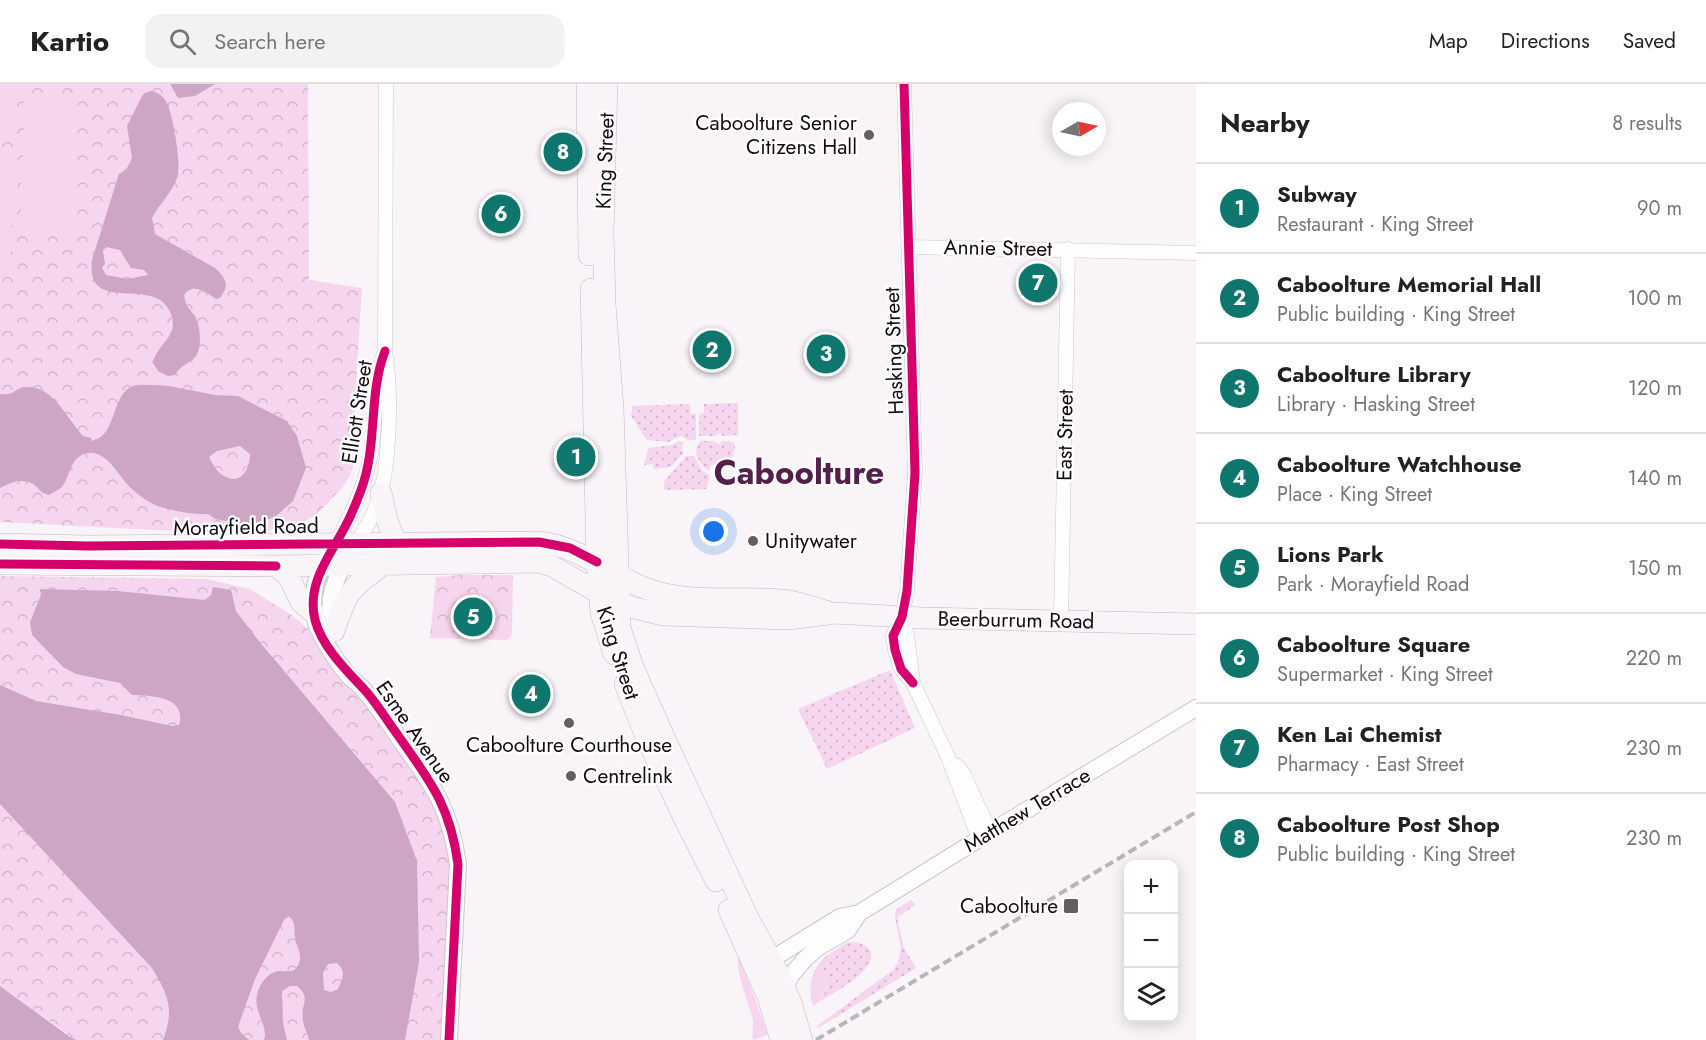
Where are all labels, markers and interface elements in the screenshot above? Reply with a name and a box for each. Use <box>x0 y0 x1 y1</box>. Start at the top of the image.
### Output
search box <box>145 14 565 68</box>
text: Kartio <box>30 21 109 62</box>
icon: search <box>166 25 199 58</box>
text: Search here <box>214 25 326 57</box>
text: Map <box>1429 26 1468 56</box>
text: Directions <box>1501 26 1590 56</box>
text: Saved <box>1623 26 1676 56</box>
north arrow <box>1052 102 1106 156</box>
text: Nearby <box>1220 104 1309 142</box>
place label: Caboolture Senior Citizens Hall <box>695 108 858 162</box>
text: 8 results <box>1612 109 1682 138</box>
street label: King Street <box>588 112 622 210</box>
marker: Caboolture Senior Citizens Hall <box>862 128 876 142</box>
pin: 8 <box>544 130 582 174</box>
text: Subway <box>1277 178 1357 210</box>
pin: 6 <box>482 192 520 236</box>
text: 1 <box>1234 194 1245 223</box>
text: 90 m <box>1637 194 1682 223</box>
text: Restaurant · King Street <box>1277 210 1473 239</box>
street label: Annie Street <box>943 232 1053 264</box>
pin: 7 <box>1018 260 1058 306</box>
text: Caboolture Memorial Hall <box>1277 268 1541 300</box>
text: 2 <box>1233 284 1246 313</box>
text: 100 m <box>1627 284 1682 313</box>
street label: Hasking Street <box>877 287 911 415</box>
text: Public building · King Street <box>1277 300 1515 329</box>
pin: 2 <box>692 328 732 372</box>
pin: 3 <box>806 332 846 376</box>
street label: Elliott Street <box>334 358 380 466</box>
text: Caboolture Library <box>1277 358 1471 390</box>
text: 3 <box>1233 374 1246 403</box>
text: 120 m <box>1628 374 1682 403</box>
street label: East Street <box>1049 389 1081 481</box>
text: Library · Hasking Street <box>1277 390 1475 419</box>
pin: 1 <box>556 434 596 479</box>
text: Caboolture Watchhouse <box>1277 448 1522 480</box>
district label: Caboolture <box>714 449 884 496</box>
text: 4 <box>1233 464 1246 493</box>
text: 140 m <box>1628 464 1682 493</box>
text: Place · King Street <box>1277 480 1432 509</box>
street label: Morayfield Road <box>173 511 319 543</box>
your location <box>699 517 728 546</box>
place label: Unitywater <box>765 526 858 556</box>
marker: Unitywater <box>746 534 760 548</box>
text: Lions Park <box>1277 538 1384 570</box>
text: 5 <box>1233 554 1246 583</box>
text: 150 m <box>1628 554 1682 583</box>
text: Park · Morayfield Road <box>1277 570 1469 599</box>
pin: 5 <box>454 594 492 640</box>
street label: King Street <box>589 602 647 704</box>
street label: Beerburrum Road <box>937 604 1095 636</box>
text: Caboolture Square <box>1277 628 1470 660</box>
text: 6 <box>1233 644 1246 673</box>
text: 220 m <box>1626 644 1682 673</box>
text: Supermarket · King Street <box>1277 660 1493 689</box>
pin: 4 <box>512 672 550 716</box>
street label: Esme Avenue <box>369 675 461 789</box>
marker: Caboolture Courthouse <box>562 716 576 730</box>
text: Ken Lai Chemist <box>1277 718 1441 750</box>
place label: Caboolture Courthouse <box>466 730 672 760</box>
text: 7 <box>1233 734 1246 763</box>
text: 230 m <box>1626 734 1682 763</box>
text: Pharmacy · East Street <box>1277 750 1464 779</box>
street label: Matthew Terrace <box>958 760 1096 860</box>
place label: Centrelink <box>583 761 673 791</box>
marker: Centrelink <box>564 769 578 783</box>
text: Caboolture Post Shop <box>1277 808 1500 840</box>
text: 8 <box>1233 824 1246 853</box>
text: 230 m <box>1626 824 1682 853</box>
text: Public building · King Street <box>1277 840 1515 869</box>
map controls <box>1124 860 1178 1022</box>
button: + <box>1124 860 1178 914</box>
place label: Caboolture <box>960 891 1058 921</box>
marker: Caboolture <box>1062 897 1080 915</box>
button: − <box>1124 914 1178 968</box>
button: layers <box>1124 968 1178 1022</box>

